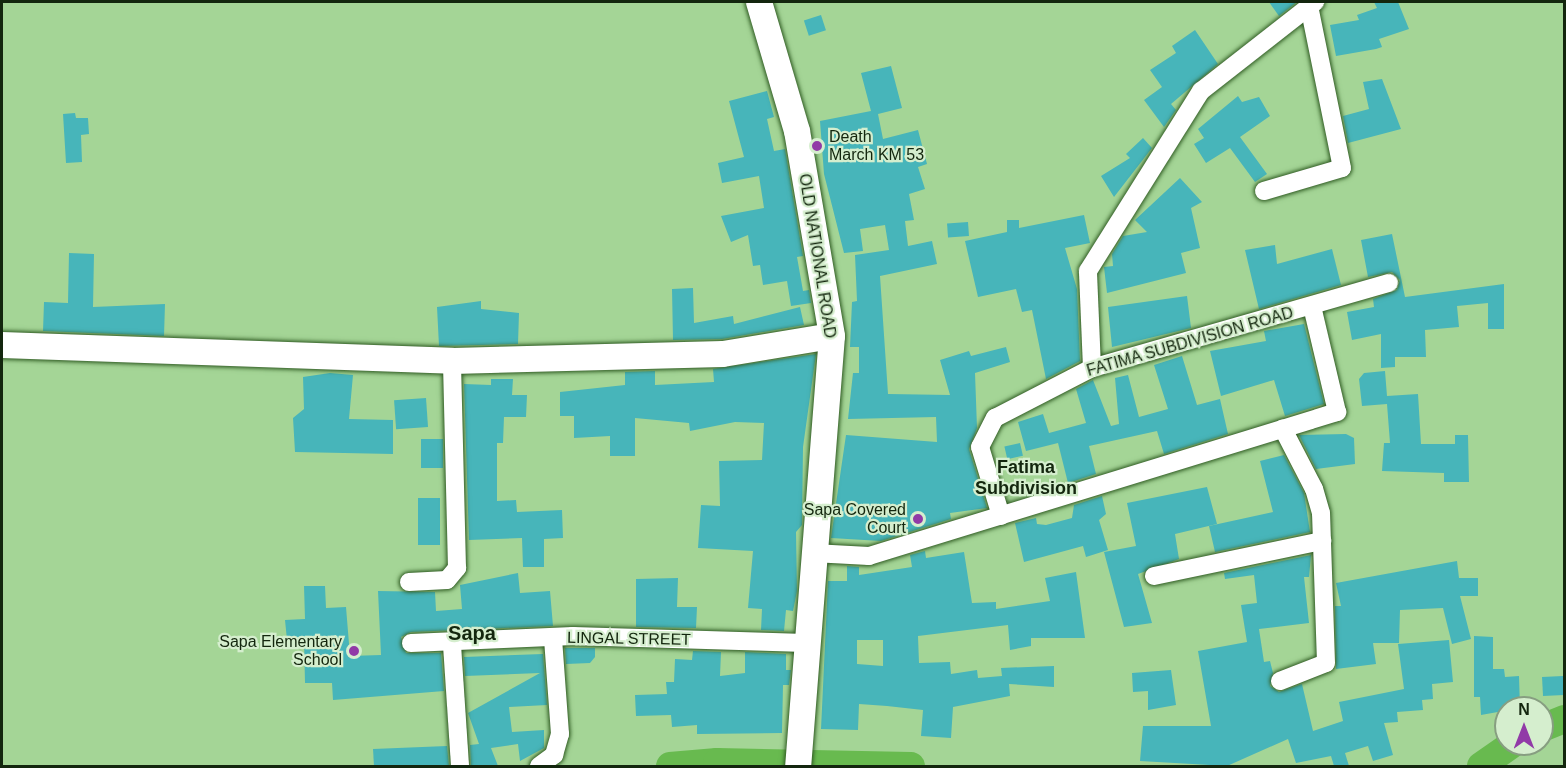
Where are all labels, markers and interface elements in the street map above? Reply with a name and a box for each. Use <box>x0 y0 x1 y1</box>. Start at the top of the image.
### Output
place label: Death March KM 53 <box>829 127 924 165</box>
marker: Death March KM 53 <box>810 139 824 153</box>
street label: OLD NATIONAL ROAD <box>794 172 840 340</box>
street label: FATIMA SUBDIVISION ROAD <box>1084 303 1296 381</box>
district label: Fatima Subdivision <box>975 457 1077 500</box>
place label: Sapa Covered Court <box>804 500 906 538</box>
marker: Sapa Covered Court <box>911 512 925 526</box>
district label: Sapa <box>448 621 496 645</box>
street label: LINGAL STREET <box>567 628 691 650</box>
place label: Sapa Elementary School <box>219 632 342 670</box>
marker: Sapa Elementary School <box>347 644 361 658</box>
north arrow <box>1494 696 1554 756</box>
text: N <box>1518 701 1530 718</box>

